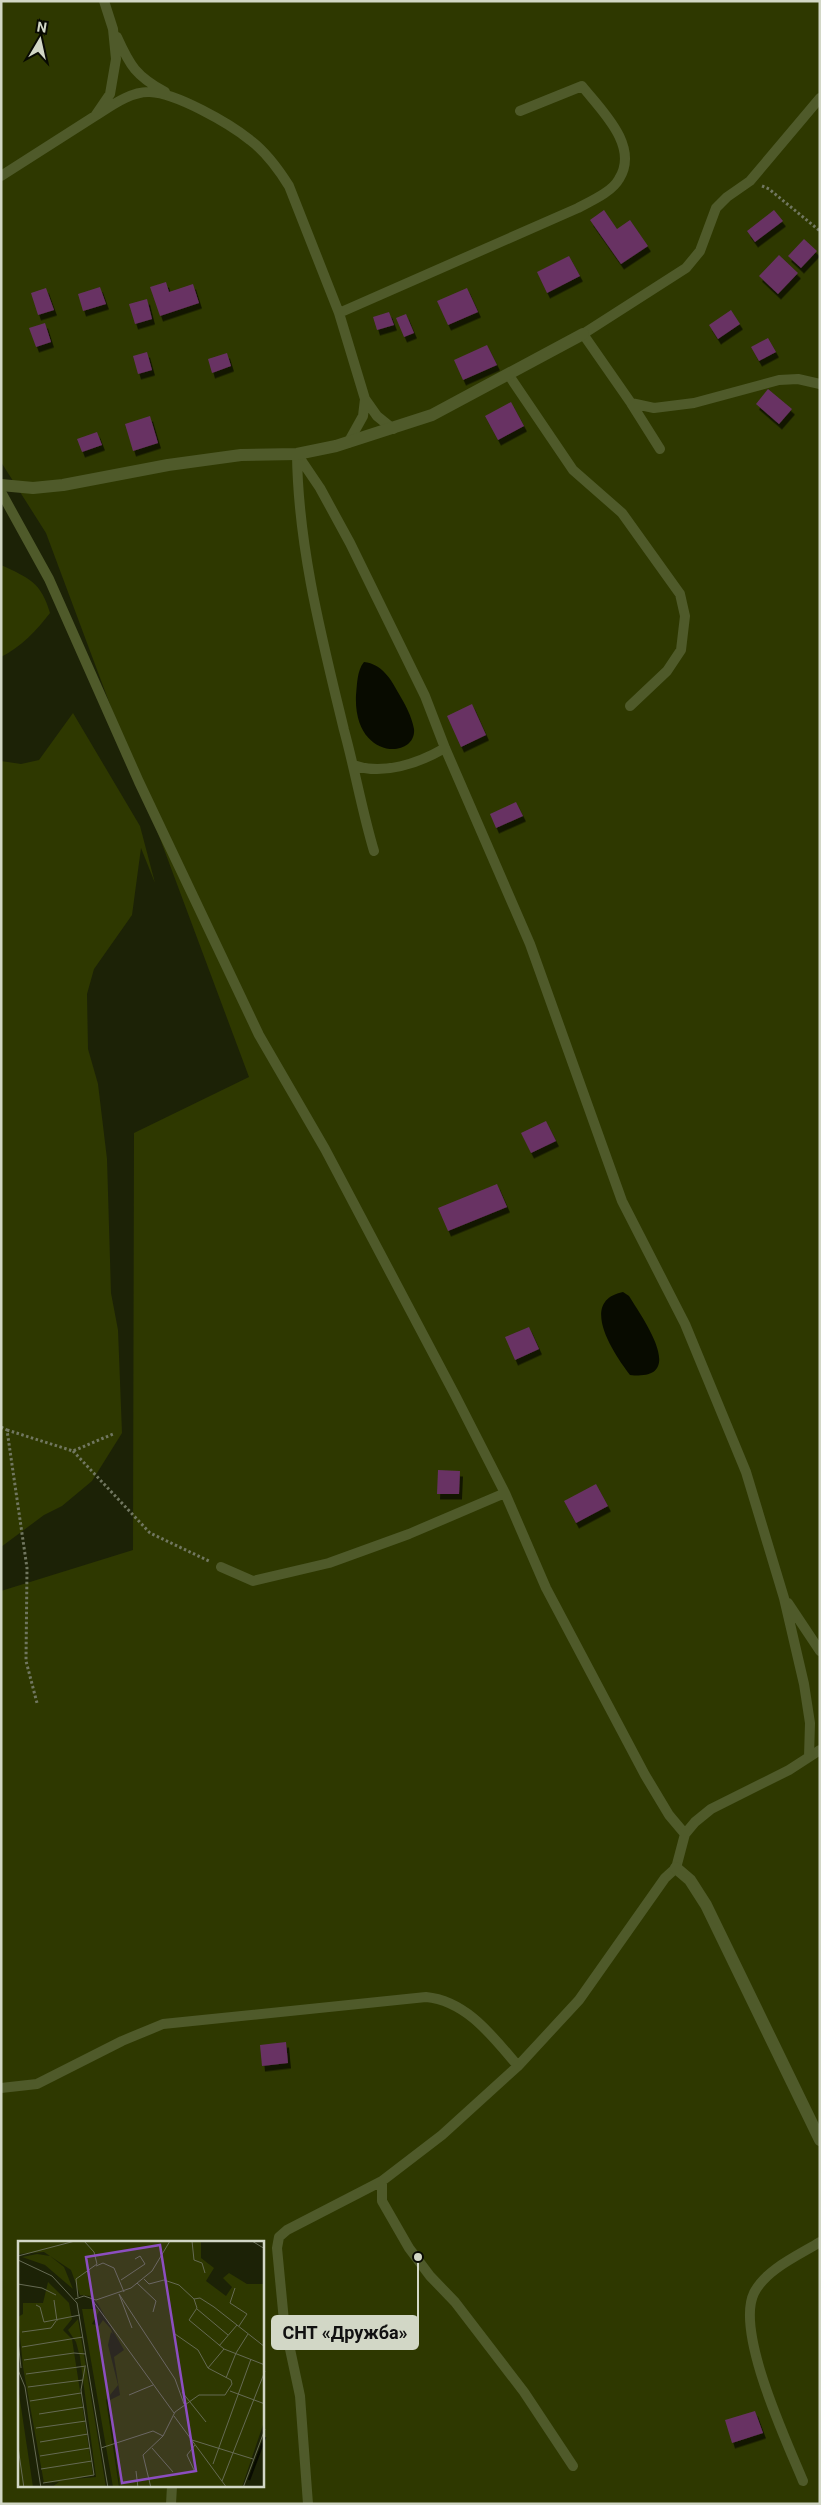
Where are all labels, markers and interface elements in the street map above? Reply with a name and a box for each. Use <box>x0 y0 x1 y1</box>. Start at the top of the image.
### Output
north arrow <box>15 15 65 65</box>
text: N <box>36 18 48 36</box>
inset map <box>18 2241 264 2488</box>
callout: СНТ «Дружба» <box>272 2316 418 2349</box>
text: СНТ «Дружба» <box>282 2322 408 2343</box>

